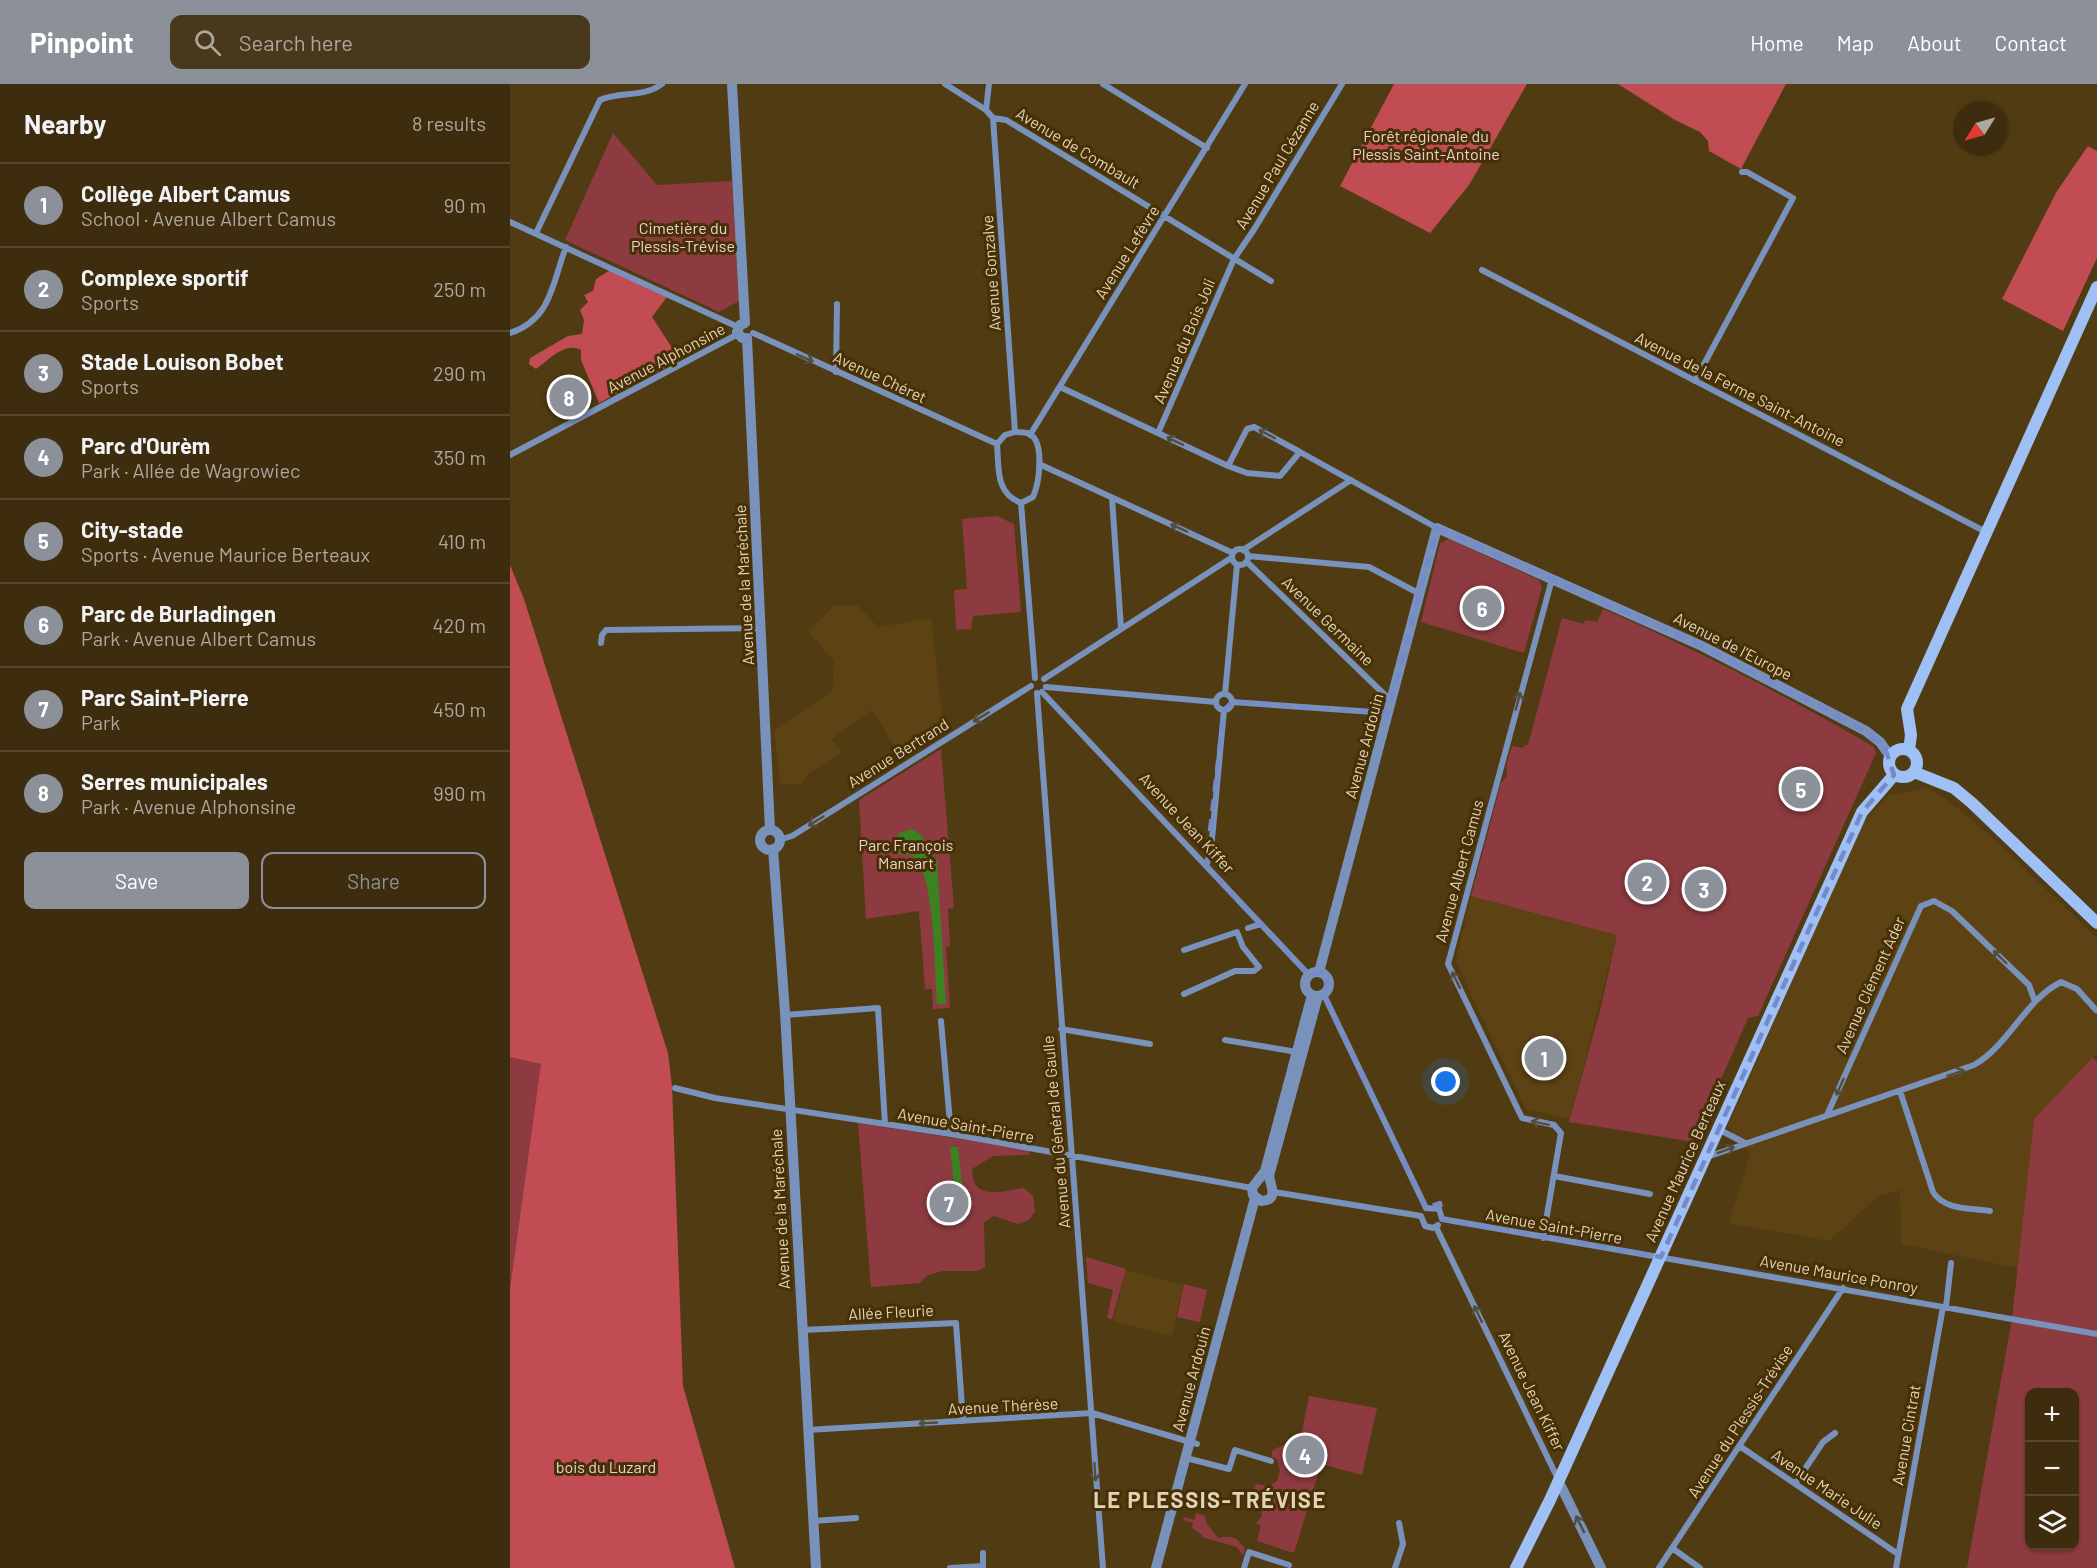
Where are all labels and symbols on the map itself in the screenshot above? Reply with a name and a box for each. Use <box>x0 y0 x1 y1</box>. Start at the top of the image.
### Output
street label: Avenue Paul Cézanne <box>1231 97 1322 232</box>
north arrow <box>1953 102 2007 156</box>
street label: Avenue de Combault <box>1013 103 1144 192</box>
park label: Forêt régionale du Plessis Saint-Antoine <box>1352 126 1500 163</box>
street label: Avenue Lefèvre <box>1090 201 1163 302</box>
street label: Avenue Gonzalve <box>977 214 1004 332</box>
park label: Cimetière du Plessis-Trévise <box>631 218 735 255</box>
street label: Avenue du Bois Joli <box>1149 275 1218 406</box>
street label: Avenue Alphonsine <box>603 318 728 397</box>
street label: Avenue de la Ferme Saint-Antoine <box>1632 327 1848 450</box>
street label: Avenue Chéret <box>831 347 930 406</box>
one-way arrow <box>796 353 814 364</box>
pin: 8 <box>550 374 588 420</box>
one-way arrow <box>1259 428 1277 439</box>
one-way arrow <box>1166 435 1184 447</box>
street label: Avenue de la Maréchale <box>730 504 757 666</box>
one-way arrow <box>1171 522 1189 534</box>
street label: Avenue Germaine <box>1278 572 1378 669</box>
pin: 6 <box>1462 586 1502 630</box>
street label: Avenue de l'Europe <box>1671 608 1796 684</box>
street label: Avenue Ardouin <box>1340 691 1387 801</box>
one-way arrow <box>1513 692 1524 711</box>
one-way arrow <box>973 711 990 723</box>
street label: Avenue Bertrand <box>844 714 952 791</box>
pin: 5 <box>1782 766 1820 812</box>
street label: Avenue Jean Kiffer <box>1136 768 1239 877</box>
street label: Avenue Albert Camus <box>1430 797 1487 944</box>
one-way arrow <box>808 815 825 827</box>
park label: Parc François Mansart <box>858 835 954 872</box>
pin: 2 <box>1628 860 1666 904</box>
pin: 3 <box>1684 866 1724 912</box>
street label: Avenue Clément Ader <box>1831 913 1908 1056</box>
one-way arrow <box>1992 950 2007 964</box>
one-way arrow <box>1449 972 1461 990</box>
street label: Avenue du Général de Gaulle <box>1038 1035 1073 1229</box>
pin: 1 <box>1524 1036 1564 1080</box>
one-way arrow <box>1946 1066 1965 1077</box>
your location <box>1431 1067 1460 1096</box>
street label: Avenue Maurice Berteaux <box>1640 1077 1729 1245</box>
one-way arrow <box>1833 1078 1844 1096</box>
street label: Avenue Saint-Pierre <box>896 1103 1036 1146</box>
one-way arrow <box>1531 1116 1550 1128</box>
street label: Avenue de la Maréchale <box>766 1128 793 1290</box>
one-way arrow <box>1716 1144 1734 1155</box>
pin: 7 <box>930 1180 968 1226</box>
street label: Avenue Saint-Pierre <box>1484 1204 1624 1247</box>
street label: Avenue Maurice Ponroy <box>1759 1250 1920 1297</box>
street label: Allée Fleurie <box>848 1300 934 1323</box>
one-way arrow <box>1471 1305 1483 1323</box>
street label: Avenue Ardouin <box>1167 1324 1214 1434</box>
street label: Avenue Jean Kiffer <box>1495 1328 1570 1454</box>
street label: Avenue du Plessis-Trévise <box>1683 1341 1796 1501</box>
street label: Avenue Cintrat <box>1887 1383 1924 1487</box>
street label: Avenue Thérèse <box>947 1393 1059 1418</box>
one-way arrow <box>919 1417 939 1428</box>
pin: 4 <box>1286 1432 1324 1478</box>
street label: Avenue Marie Julie <box>1768 1445 1886 1533</box>
park label: bois du Luzard <box>556 1457 656 1476</box>
one-way arrow <box>1090 1461 1101 1481</box>
district label: LE PLESSIS-TRÉVISE <box>1093 1486 1327 1512</box>
one-way arrow <box>1573 1515 1585 1533</box>

